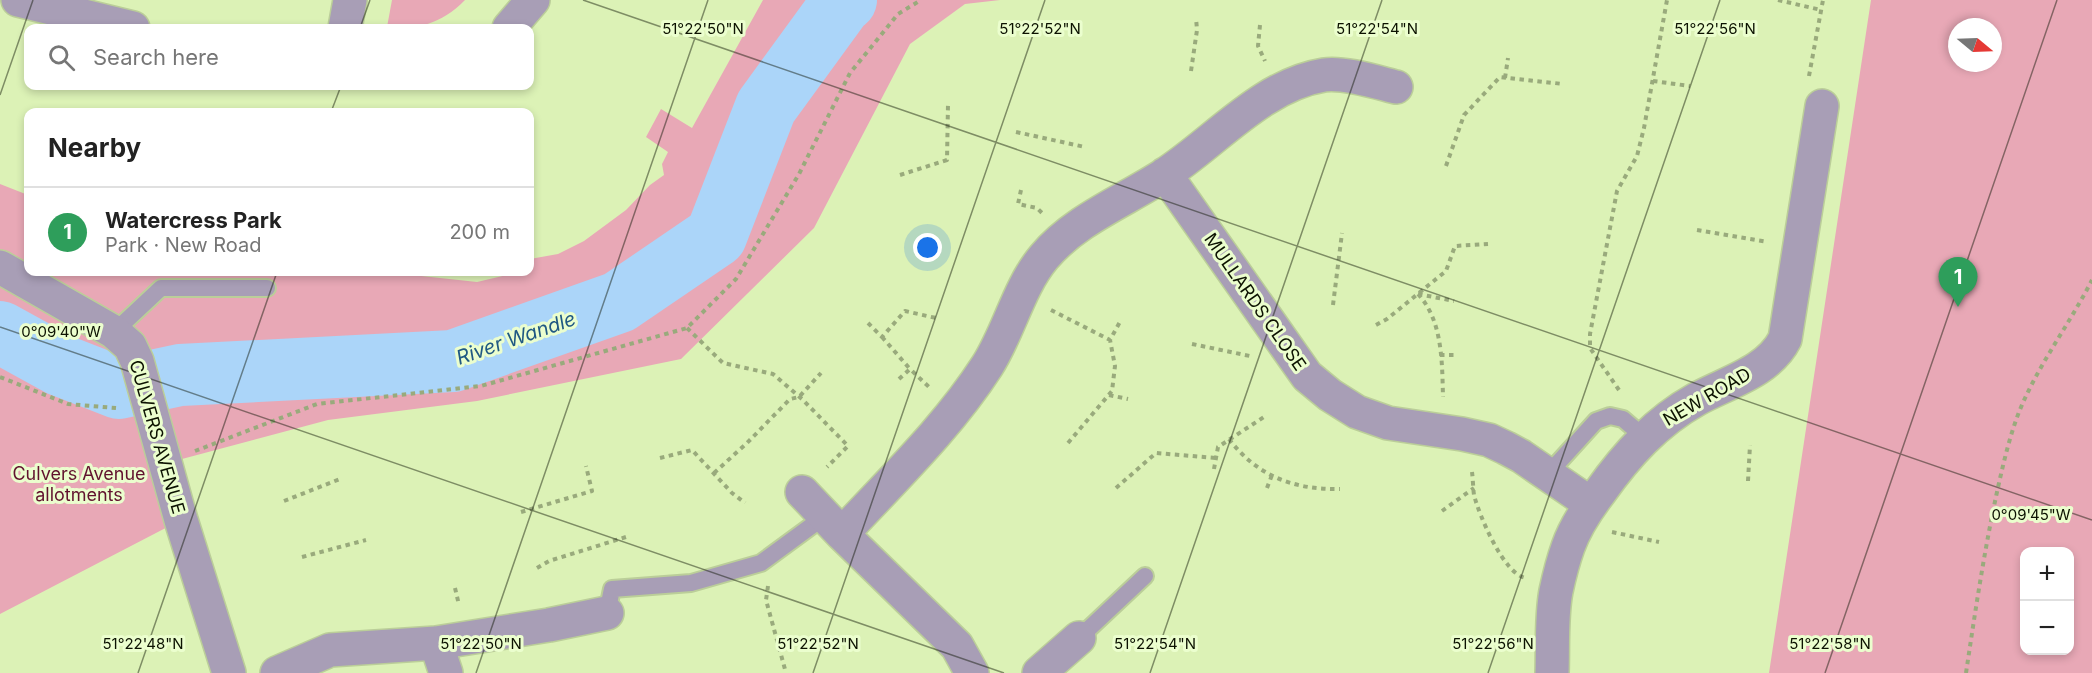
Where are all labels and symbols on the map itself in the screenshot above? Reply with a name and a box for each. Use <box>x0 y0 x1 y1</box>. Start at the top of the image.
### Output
north arrow <box>1948 18 2002 72</box>
text: 51°22'50"N <box>662 19 744 38</box>
text: 51°22'52"N <box>999 19 1081 38</box>
text: 51°22'54"N <box>1336 19 1418 38</box>
text: 51°22'56"N <box>1674 19 1756 38</box>
street label: MULLARDS CLOSE <box>1200 229 1311 374</box>
your location <box>913 233 942 262</box>
pin: 1 <box>1938 258 1978 307</box>
water label: River Wandle <box>453 306 579 370</box>
text: 0°09'40"W <box>21 322 101 341</box>
street label: CULVERS AVENUE <box>125 357 190 516</box>
street label: NEW ROAD <box>1659 363 1754 430</box>
park label: Culvers Avenue allotments <box>12 463 146 505</box>
text: 0°09'45"W <box>1991 505 2071 524</box>
text: 51°22'48"N <box>102 634 184 653</box>
text: 51°22'50"N <box>440 634 522 653</box>
text: 51°22'52"N <box>777 634 859 653</box>
text: 51°22'54"N <box>1114 634 1196 653</box>
text: 51°22'56"N <box>1452 634 1534 653</box>
text: 51°22'58"N <box>1789 634 1871 653</box>

